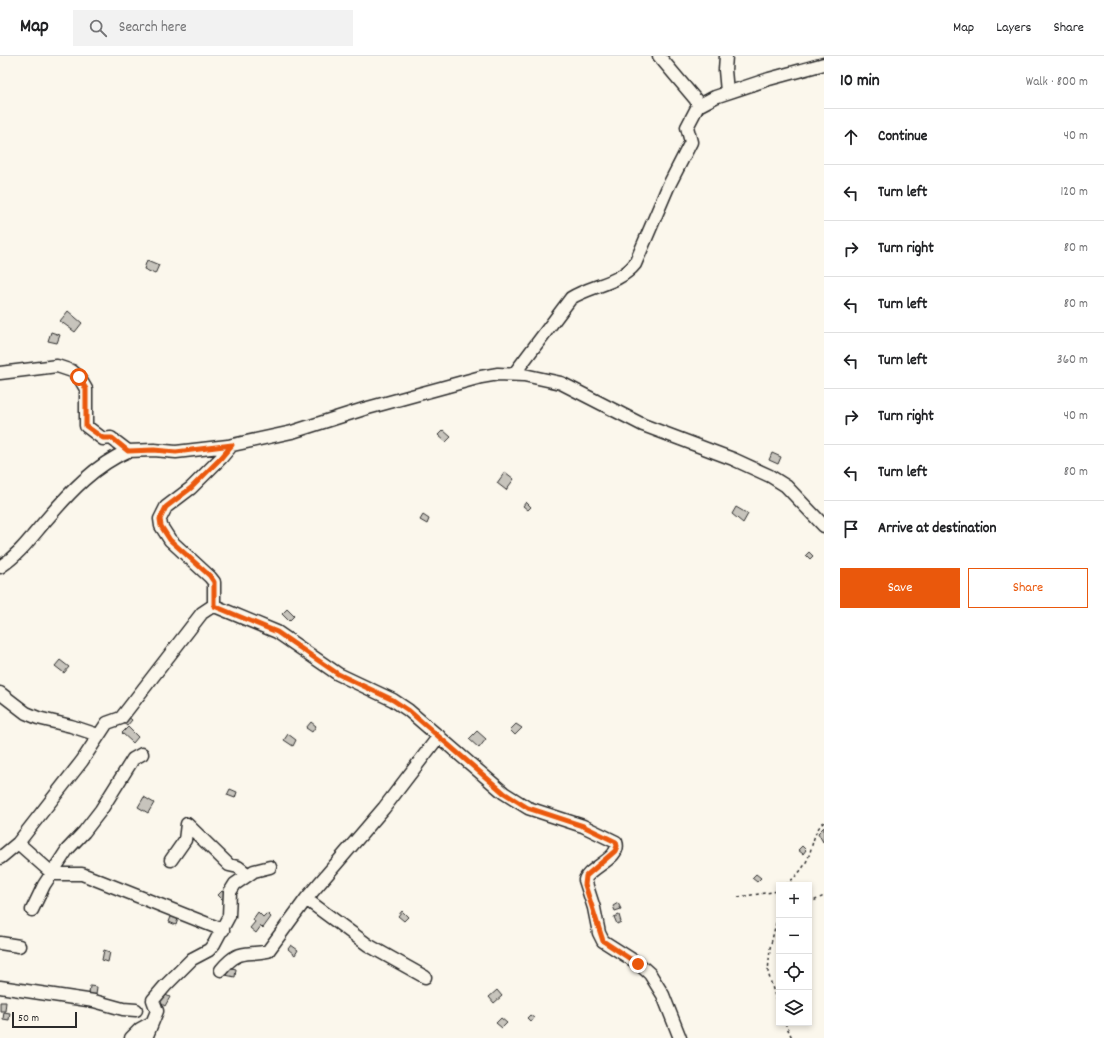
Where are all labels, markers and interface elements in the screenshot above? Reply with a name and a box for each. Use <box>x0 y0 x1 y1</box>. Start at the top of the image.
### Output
search box <box>73 10 353 46</box>
text: Map <box>20 14 49 41</box>
icon: search <box>87 17 109 39</box>
text: Search here <box>119 17 187 39</box>
text: Map <box>953 18 974 38</box>
text: Layers <box>996 18 1031 38</box>
text: Share <box>1053 18 1084 38</box>
text: 10 min <box>840 70 880 94</box>
text: Walk · 800 m <box>1026 73 1088 92</box>
icon: ahead <box>840 126 862 148</box>
text: Continue <box>878 126 927 148</box>
text: 40 m <box>1064 127 1088 146</box>
icon: left <box>840 182 862 204</box>
text: Turn left <box>878 182 927 204</box>
text: 120 m <box>1060 183 1088 202</box>
icon: right <box>840 238 862 260</box>
text: Turn right <box>878 238 934 260</box>
text: 80 m <box>1064 239 1088 258</box>
icon: left <box>840 294 862 316</box>
text: Turn left <box>878 294 927 316</box>
text: 80 m <box>1064 295 1088 314</box>
icon: left <box>840 350 862 372</box>
text: Turn left <box>878 350 927 372</box>
text: 360 m <box>1057 351 1088 370</box>
route start <box>70 368 88 386</box>
icon: right <box>840 406 862 428</box>
text: Turn right <box>878 406 934 428</box>
text: 40 m <box>1064 407 1088 426</box>
icon: left <box>840 462 862 484</box>
text: Turn left <box>878 462 927 484</box>
text: 80 m <box>1064 463 1088 482</box>
icon: arrive <box>840 518 862 540</box>
text: Arrive at destination <box>878 518 996 540</box>
button: Save <box>840 568 960 608</box>
button: Share <box>968 568 1088 608</box>
map controls <box>776 882 812 1026</box>
button: + <box>776 882 812 918</box>
button: − <box>776 918 812 954</box>
button: locate <box>776 954 812 990</box>
route end <box>629 955 647 973</box>
button: layers <box>776 990 812 1026</box>
scale bar <box>12 1010 77 1029</box>
text: 50 m <box>18 1011 39 1027</box>

